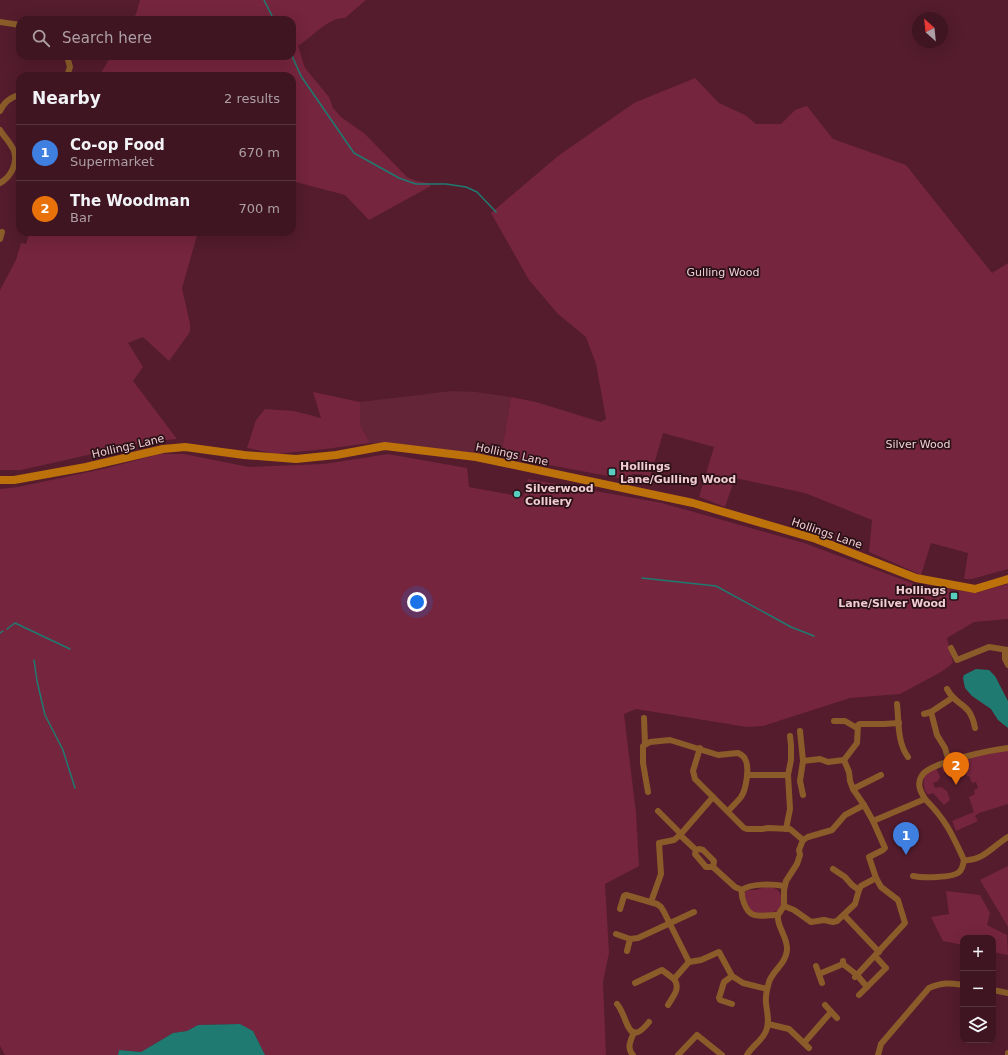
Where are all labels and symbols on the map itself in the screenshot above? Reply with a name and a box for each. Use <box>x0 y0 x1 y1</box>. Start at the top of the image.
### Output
north arrow <box>912 12 948 48</box>
park label: Gulling Wood <box>687 266 759 279</box>
street label: Hollings Lane <box>91 432 166 461</box>
park label: Silver Wood <box>885 438 951 451</box>
street label: Hollings Lane <box>474 440 550 469</box>
place label: Hollings Lane/Gulling Wood <box>620 460 736 486</box>
marker: Hollings Lane/Gulling Wood <box>607 467 617 477</box>
place label: Silverwood Colliery <box>525 482 594 508</box>
marker: Silverwood Colliery <box>512 489 522 499</box>
street label: Hollings Lane <box>790 515 864 552</box>
place label: Hollings Lane/Silver Wood <box>838 584 946 610</box>
marker: Hollings Lane/Silver Wood <box>949 591 959 601</box>
your location <box>407 592 427 612</box>
pin: 2 <box>943 752 969 785</box>
pin: 1 <box>893 822 919 855</box>

